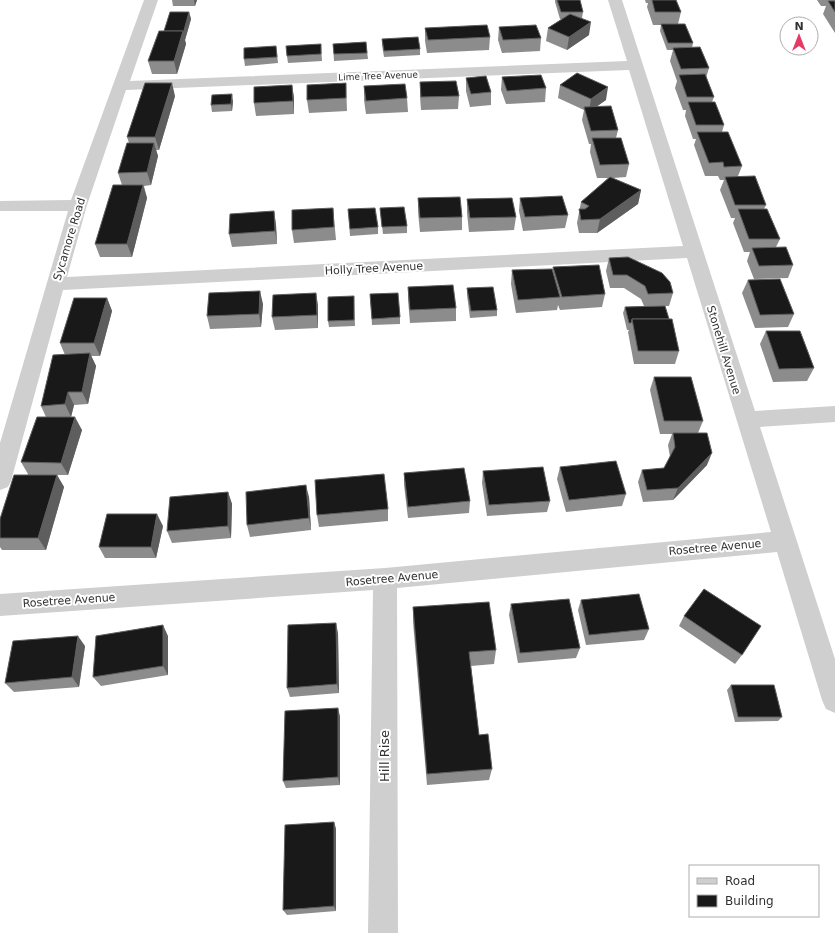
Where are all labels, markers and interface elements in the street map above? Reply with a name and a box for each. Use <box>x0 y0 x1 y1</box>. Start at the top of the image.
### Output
north arrow <box>779 16 819 56</box>
text: N <box>794 20 804 33</box>
street label: Lime Tree Avenue <box>338 70 418 82</box>
street label: Sycamore Road <box>51 196 88 282</box>
street label: Holly Tree Avenue <box>325 259 424 278</box>
street label: Stonehill Avenue <box>704 304 743 396</box>
street label: Rosetree Avenue <box>668 537 762 558</box>
street label: Rosetree Avenue <box>345 568 439 589</box>
street label: Rosetree Avenue <box>22 591 116 610</box>
street label: Hill Rise <box>377 730 392 782</box>
legend <box>689 865 819 917</box>
text: Road <box>725 874 755 888</box>
text: Building <box>725 894 774 908</box>

